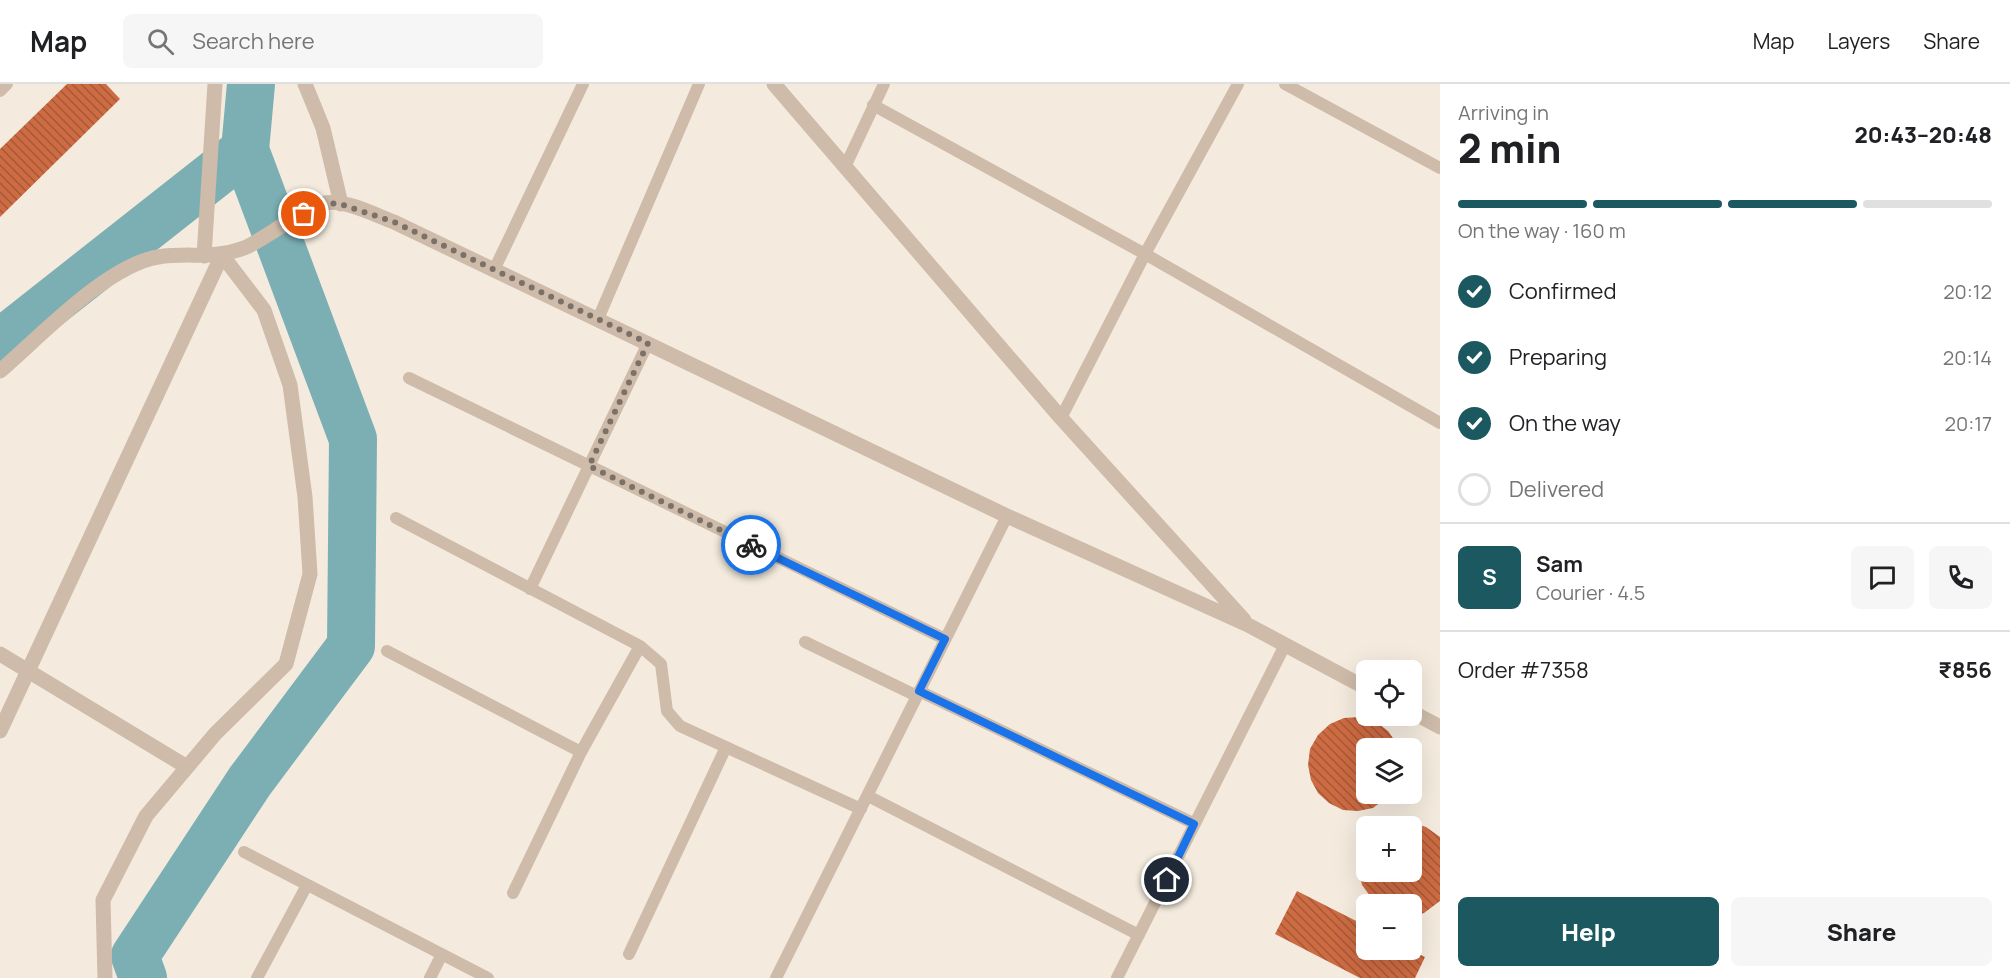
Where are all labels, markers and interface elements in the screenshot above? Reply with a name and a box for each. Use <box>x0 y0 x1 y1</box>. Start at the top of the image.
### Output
search box <box>123 14 543 68</box>
text: Map <box>30 22 87 60</box>
icon: search <box>144 25 177 58</box>
text: Search here <box>192 26 315 56</box>
text: Map <box>1753 27 1794 55</box>
text: Layers <box>1827 27 1890 55</box>
text: Share <box>1923 27 1980 55</box>
text: Arriving in <box>1458 99 1549 126</box>
text: 20:43–20:48 <box>1854 120 1992 150</box>
text: 2 min <box>1458 121 1561 175</box>
pin <box>278 188 329 239</box>
icon: bag <box>287 197 320 230</box>
text: On the way · 160 m <box>1458 217 1626 244</box>
icon: check <box>1458 275 1491 308</box>
text: Confirmed <box>1509 276 1617 306</box>
text: 20:12 <box>1943 278 1992 305</box>
icon: check <box>1458 341 1491 374</box>
text: Preparing <box>1509 342 1607 372</box>
text: 20:14 <box>1943 344 1992 371</box>
icon: check <box>1458 407 1491 440</box>
text: On the way <box>1509 408 1621 438</box>
text: 20:17 <box>1945 410 1992 437</box>
text: Delivered <box>1509 474 1604 504</box>
courier <box>721 515 781 575</box>
icon: bike <box>735 529 768 562</box>
button: chat <box>1851 546 1914 609</box>
button: phone <box>1929 546 1992 609</box>
text: Sam <box>1536 549 1583 579</box>
text: S <box>1482 562 1497 592</box>
text: Courier · 4.5 <box>1536 579 1645 606</box>
text: Order #7358 <box>1458 655 1589 685</box>
text: ₹856 <box>1938 655 1992 685</box>
map controls <box>1356 660 1422 960</box>
button: locate <box>1356 660 1422 726</box>
button: layers <box>1356 738 1422 804</box>
button: + <box>1356 816 1422 882</box>
pin <box>1141 854 1192 905</box>
icon: home <box>1150 863 1183 896</box>
button: − <box>1356 894 1422 960</box>
button: Help <box>1458 897 1719 966</box>
button: Share <box>1731 897 1992 966</box>

